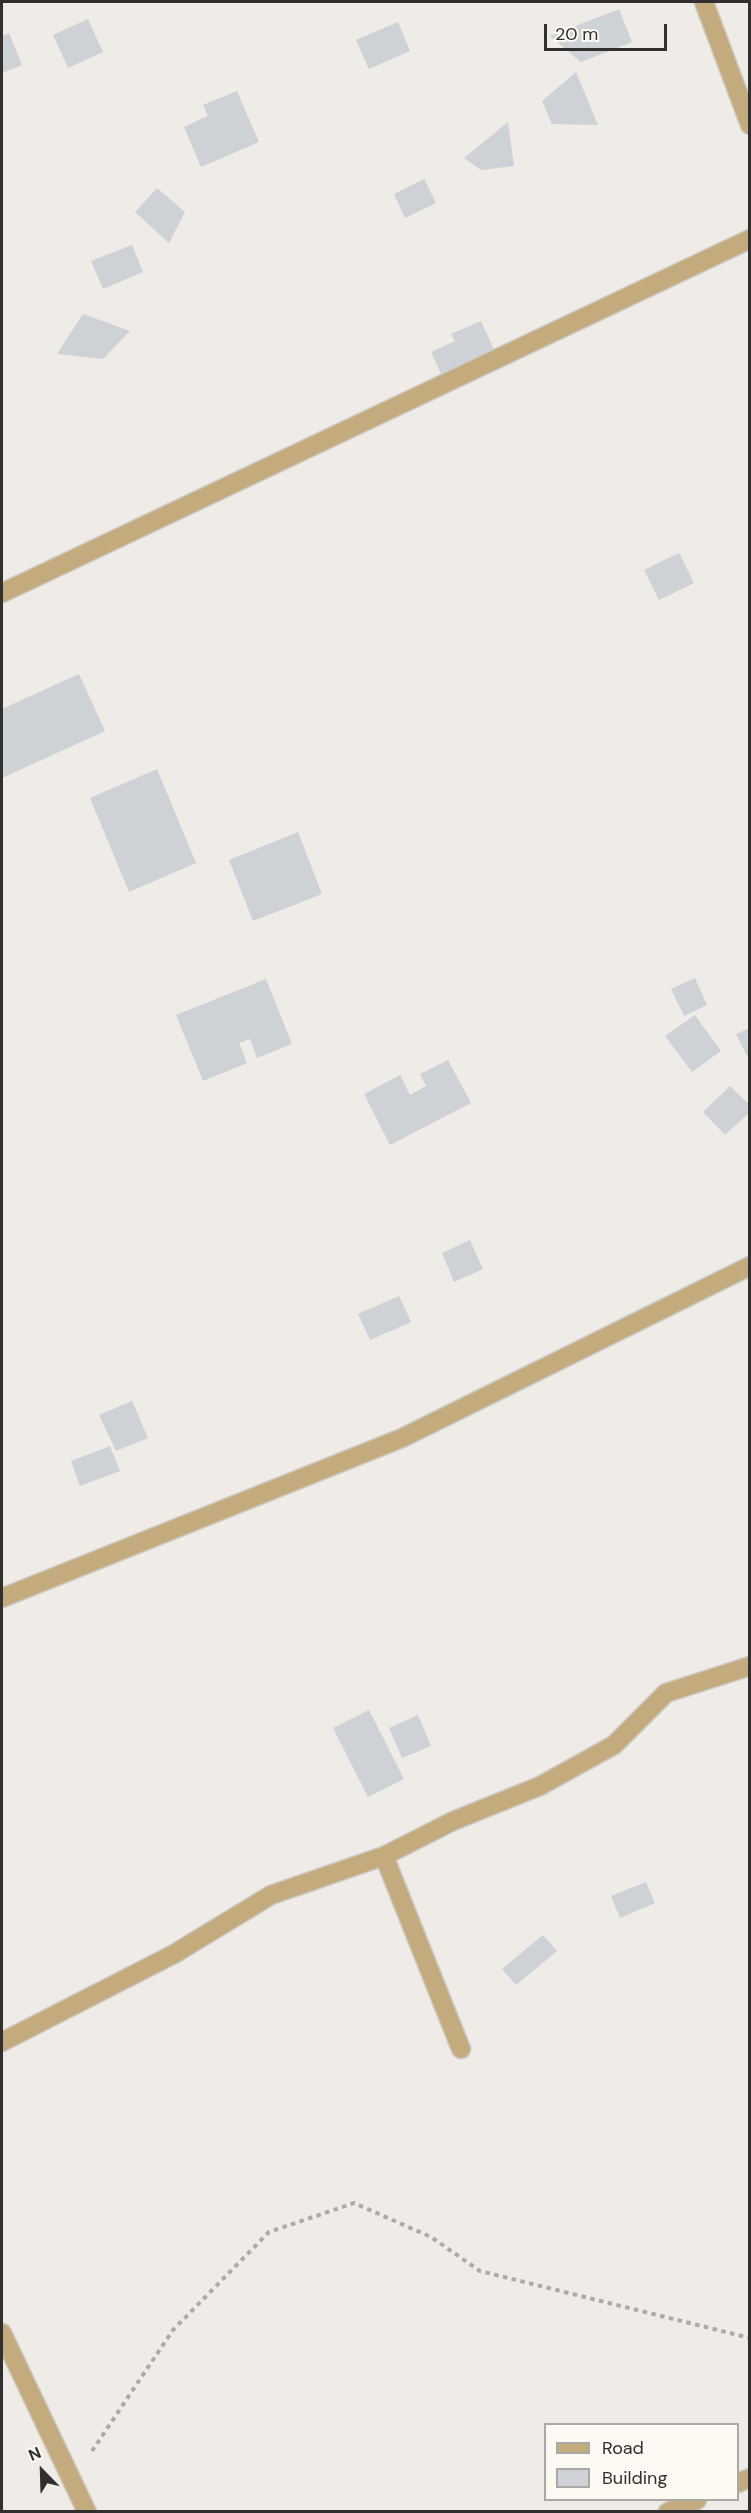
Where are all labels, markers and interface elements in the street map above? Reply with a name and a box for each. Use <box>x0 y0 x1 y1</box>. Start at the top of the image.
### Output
scale bar <box>547 12 670 50</box>
text: 20 m <box>555 22 598 46</box>
legend <box>544 2423 739 2501</box>
text: Road <box>602 2436 644 2460</box>
north arrow <box>12 2441 72 2501</box>
text: N <box>25 2442 44 2466</box>
text: Building <box>602 2466 667 2490</box>

